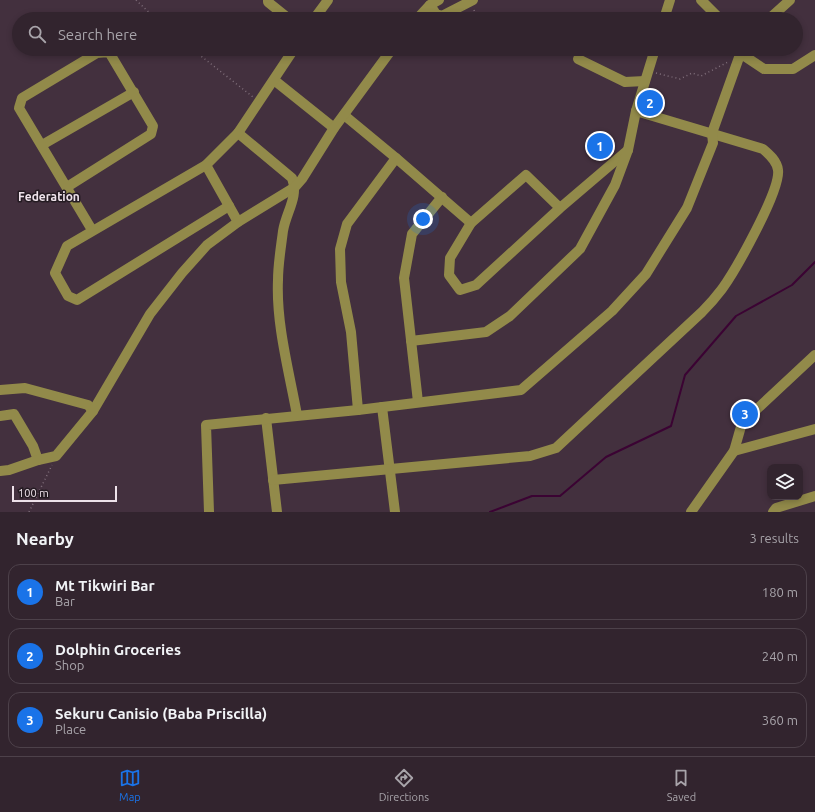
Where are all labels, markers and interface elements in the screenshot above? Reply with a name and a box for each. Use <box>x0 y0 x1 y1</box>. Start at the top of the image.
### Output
search box <box>12 12 803 56</box>
icon: search <box>26 23 48 45</box>
text: Search here <box>58 26 137 43</box>
pin: 2 <box>637 88 663 118</box>
pin: 1 <box>587 131 613 161</box>
district label: Federation <box>18 190 80 203</box>
your location <box>413 209 433 229</box>
pin: 3 <box>732 399 758 429</box>
map controls <box>767 464 803 500</box>
button: layers <box>767 464 803 500</box>
scale bar <box>12 484 117 503</box>
text: 100 m <box>18 487 49 499</box>
text: Nearby <box>16 529 74 548</box>
text: 3 results <box>749 531 799 545</box>
text: Mt Tikwiri Bar <box>55 577 155 594</box>
text: 1 <box>26 585 34 599</box>
text: 180 m <box>762 585 798 599</box>
text: Bar <box>55 594 75 608</box>
text: Dolphin Groceries <box>55 641 181 658</box>
text: 2 <box>26 649 34 663</box>
text: 240 m <box>762 649 798 663</box>
text: Shop <box>55 658 84 672</box>
text: Sekuru Canisio (Baba Priscilla) <box>55 705 267 722</box>
text: 3 <box>26 713 34 727</box>
text: 360 m <box>762 713 798 727</box>
text: Place <box>55 722 86 736</box>
tab: Map <box>119 767 141 803</box>
tab: Directions <box>379 767 429 803</box>
tab: Saved <box>667 767 696 803</box>

